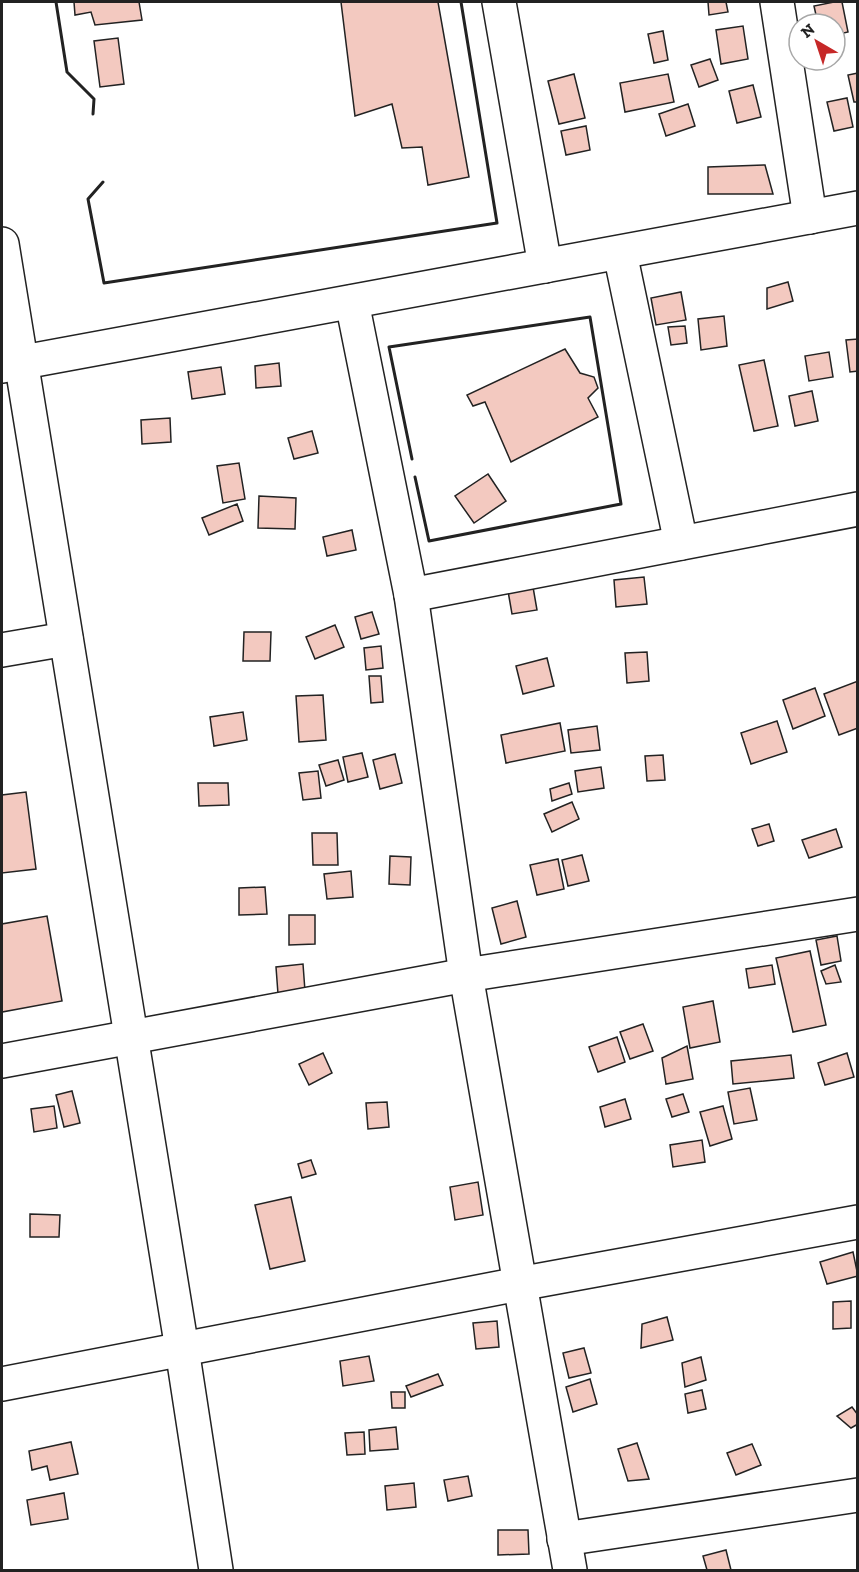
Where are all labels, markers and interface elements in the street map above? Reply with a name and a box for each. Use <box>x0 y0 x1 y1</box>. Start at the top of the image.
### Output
north arrow <box>787 12 847 72</box>
text: N <box>797 20 819 42</box>

